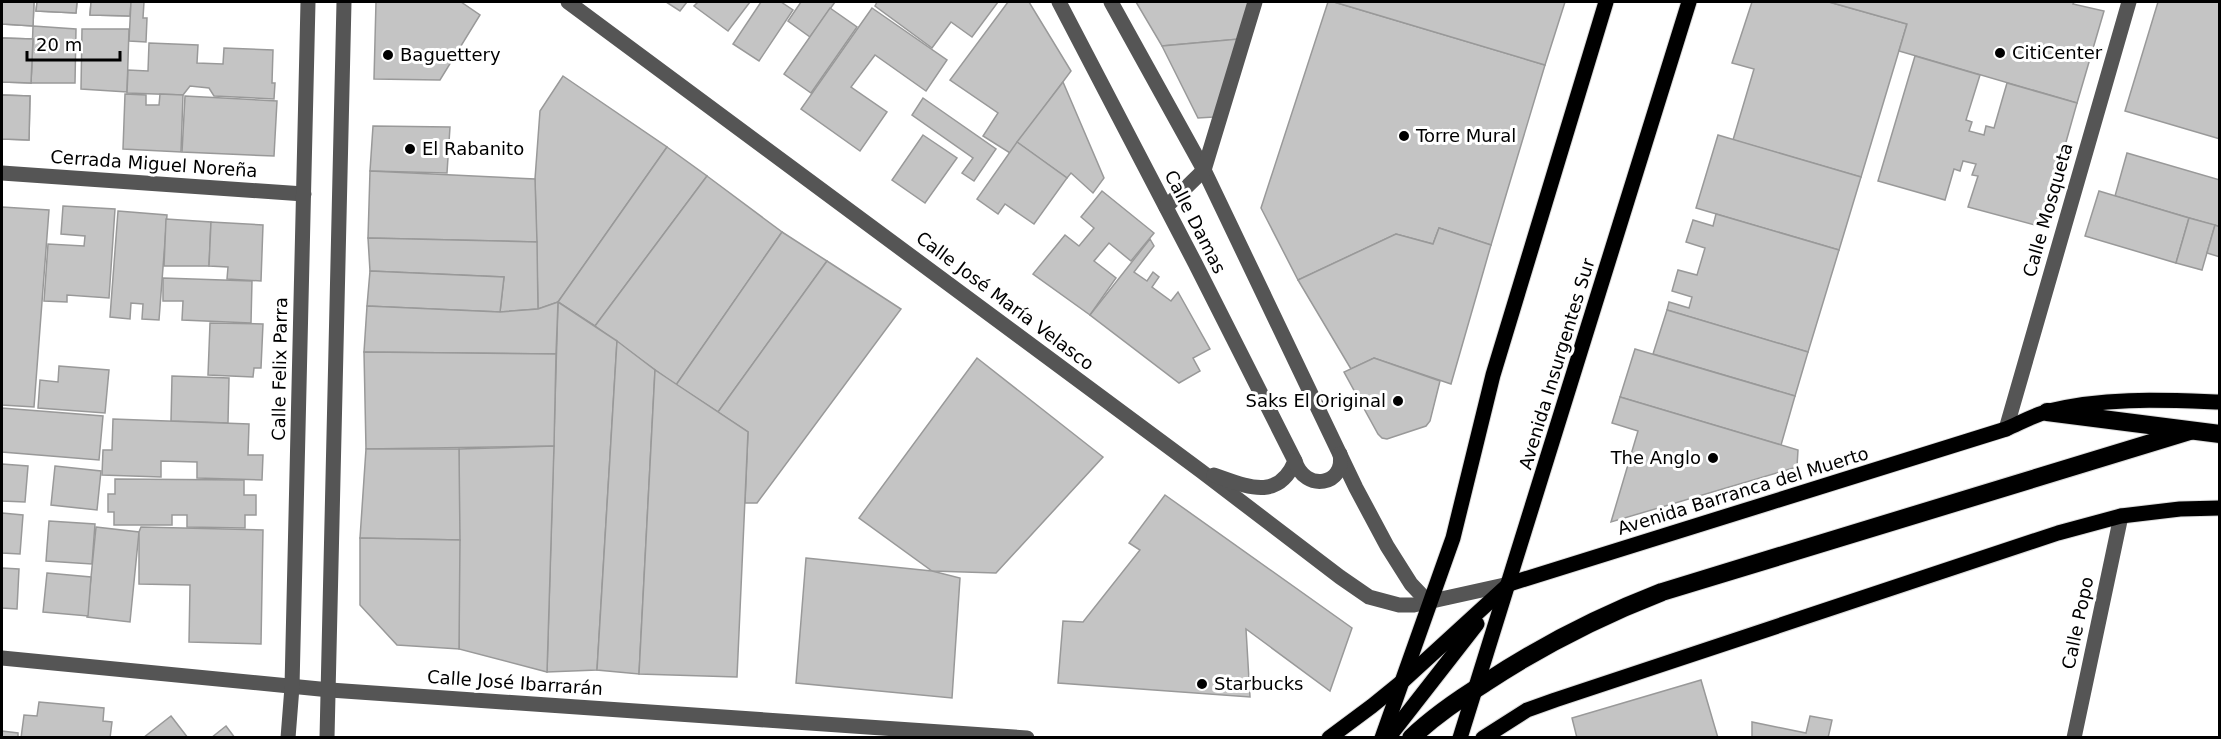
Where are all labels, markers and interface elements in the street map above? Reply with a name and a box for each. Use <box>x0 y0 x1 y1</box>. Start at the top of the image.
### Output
scale bar <box>27 24 120 62</box>
text: 20 m <box>36 34 82 55</box>
place label: CitiCenter <box>2012 42 2103 63</box>
place label: Baguettery <box>400 44 501 65</box>
marker: CitiCenter <box>1993 46 2007 60</box>
marker: Baguettery <box>381 48 395 62</box>
place label: Torre Mural <box>1415 125 1516 146</box>
marker: Torre Mural <box>1397 129 1411 143</box>
place label: El Rabanito <box>422 138 524 159</box>
street label: Calle Mosqueta <box>2018 140 2077 279</box>
marker: El Rabanito <box>403 142 417 156</box>
street label: Cerrada Miguel Noreña <box>50 146 258 181</box>
street label: Calle Damas <box>1160 167 1231 277</box>
street label: Calle José María Velasco <box>912 227 1098 374</box>
street label: Avenida Insurgentes Sur <box>1514 255 1599 472</box>
street label: Calle Felix Parra <box>268 297 291 441</box>
place label: Saks El Original <box>1245 390 1386 411</box>
marker: Saks El Original <box>1391 394 1405 408</box>
street label: Avenida Barranca del Muerto <box>1615 442 1871 539</box>
place label: The Anglo <box>1610 447 1701 468</box>
marker: The Anglo <box>1706 451 1720 465</box>
street label: Calle Popo <box>2057 575 2098 671</box>
street label: Calle José Ibarrarán <box>427 666 604 699</box>
place label: Starbucks <box>1214 673 1303 694</box>
marker: Starbucks <box>1195 677 1209 691</box>

